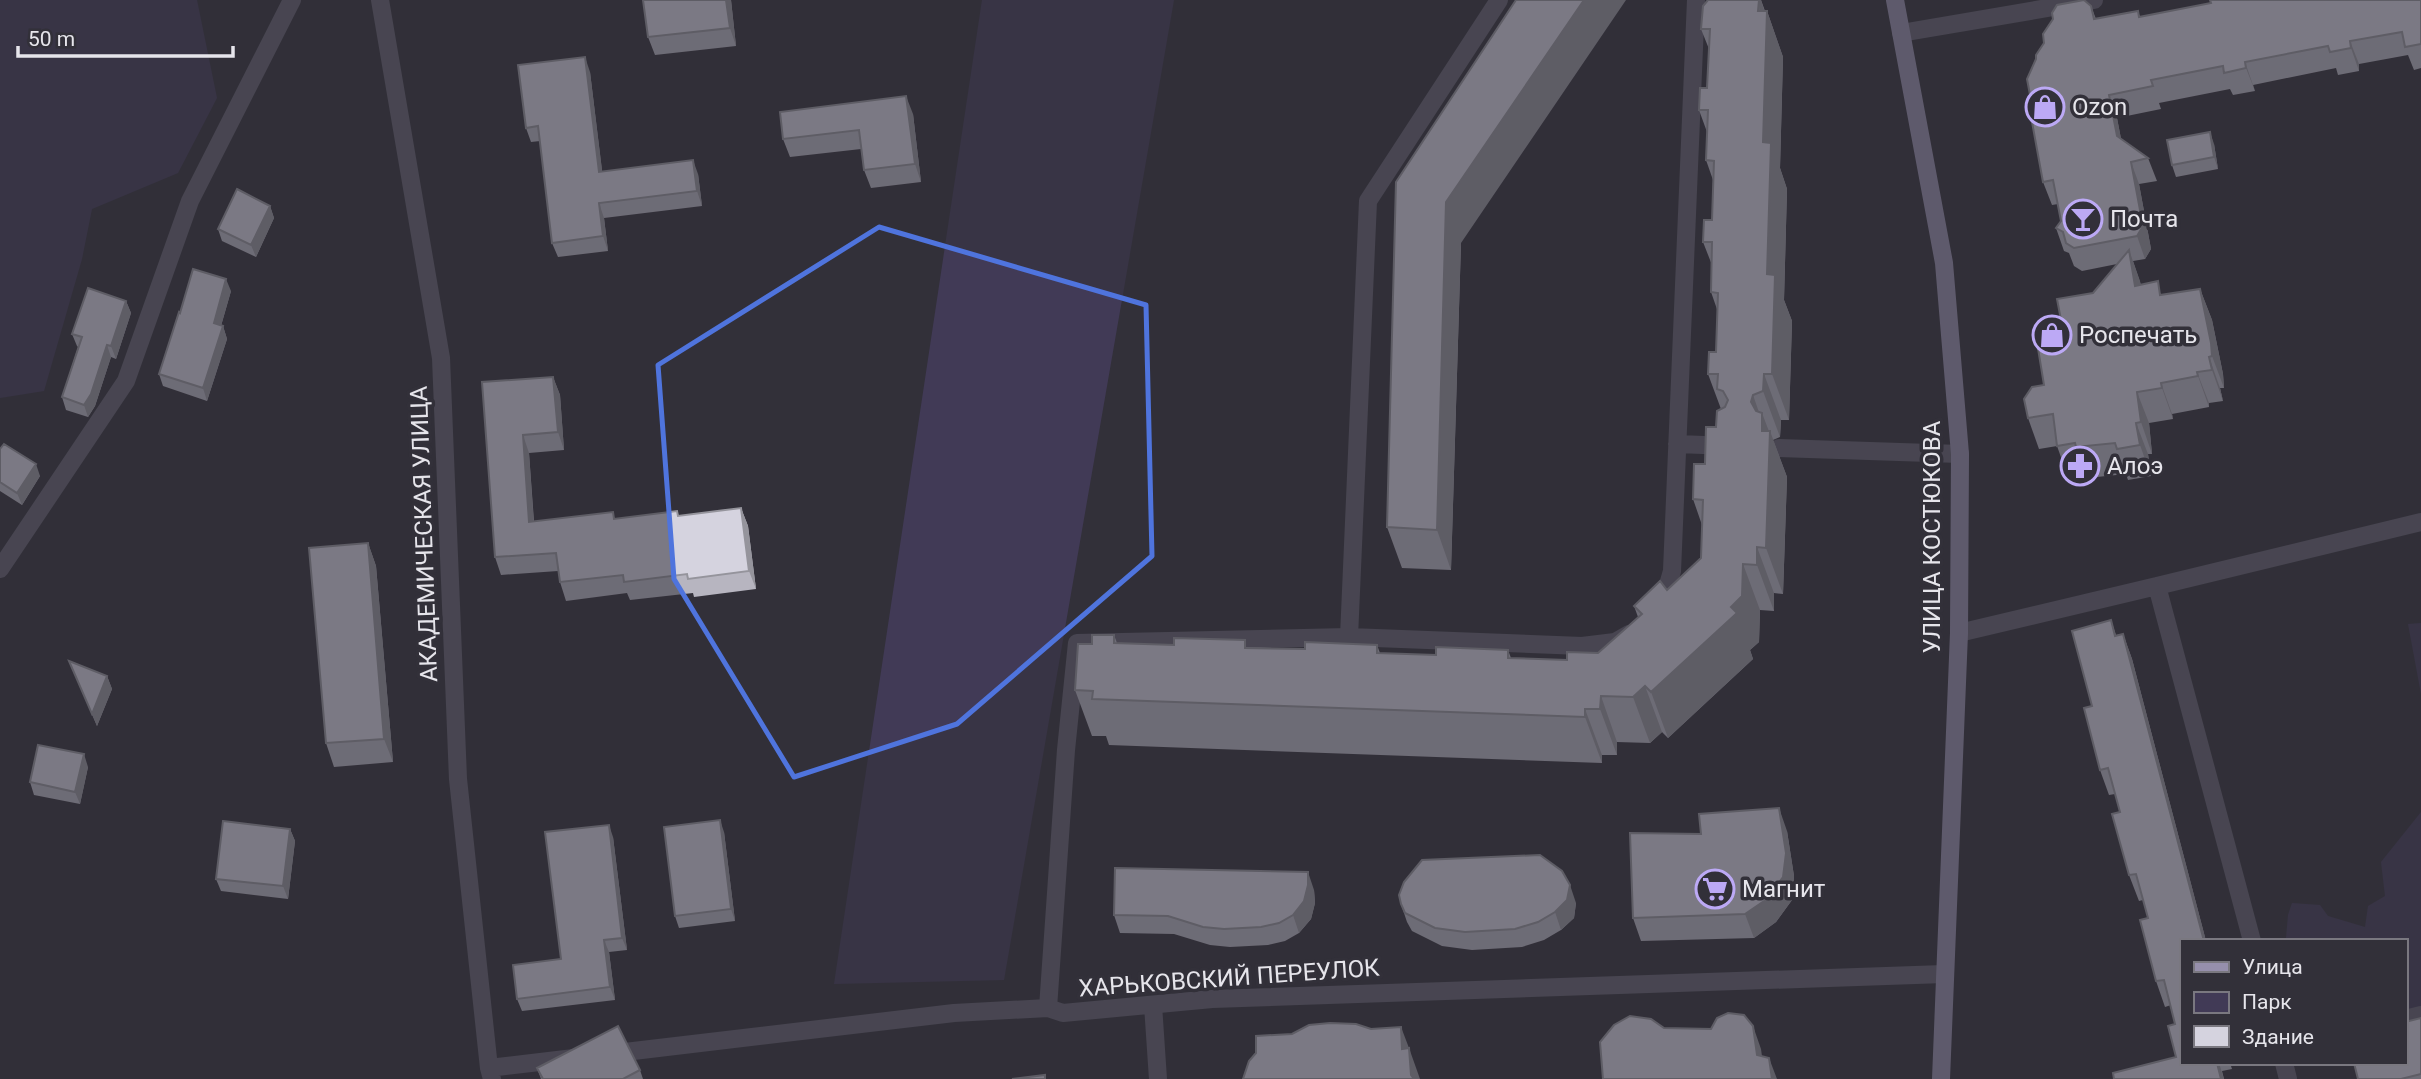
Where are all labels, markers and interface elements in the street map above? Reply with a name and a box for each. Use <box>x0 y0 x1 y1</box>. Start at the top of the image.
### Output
scale bar <box>18 14 233 58</box>
text: 50 m <box>28 27 75 51</box>
shop icon: Ozon <box>2024 86 2066 128</box>
place label: Ozon <box>2072 93 2127 121</box>
bar icon: Почта <box>2062 198 2104 240</box>
place label: Почта <box>2110 205 2178 233</box>
shop icon: Роспечать <box>2031 314 2073 356</box>
place label: Роспечать <box>2079 321 2197 349</box>
street label: АКАДЕМИЧЕСКАЯ УЛИЦА <box>405 385 443 683</box>
street label: УЛИЦА КОСТЮКОВА <box>1918 420 1946 653</box>
pharmacy icon: Алоэ <box>2059 445 2101 487</box>
place label: Алоэ <box>2107 452 2163 480</box>
supermarket icon: Магнит <box>1694 868 1736 910</box>
place label: Магнит <box>1742 875 1826 903</box>
legend <box>2180 939 2407 1065</box>
street label: ХАРЬКОВСКИЙ ПЕРЕУЛОК <box>1078 953 1381 1002</box>
text: Улица <box>2242 955 2303 979</box>
text: Парк <box>2242 990 2292 1014</box>
text: Здание <box>2242 1025 2314 1049</box>

